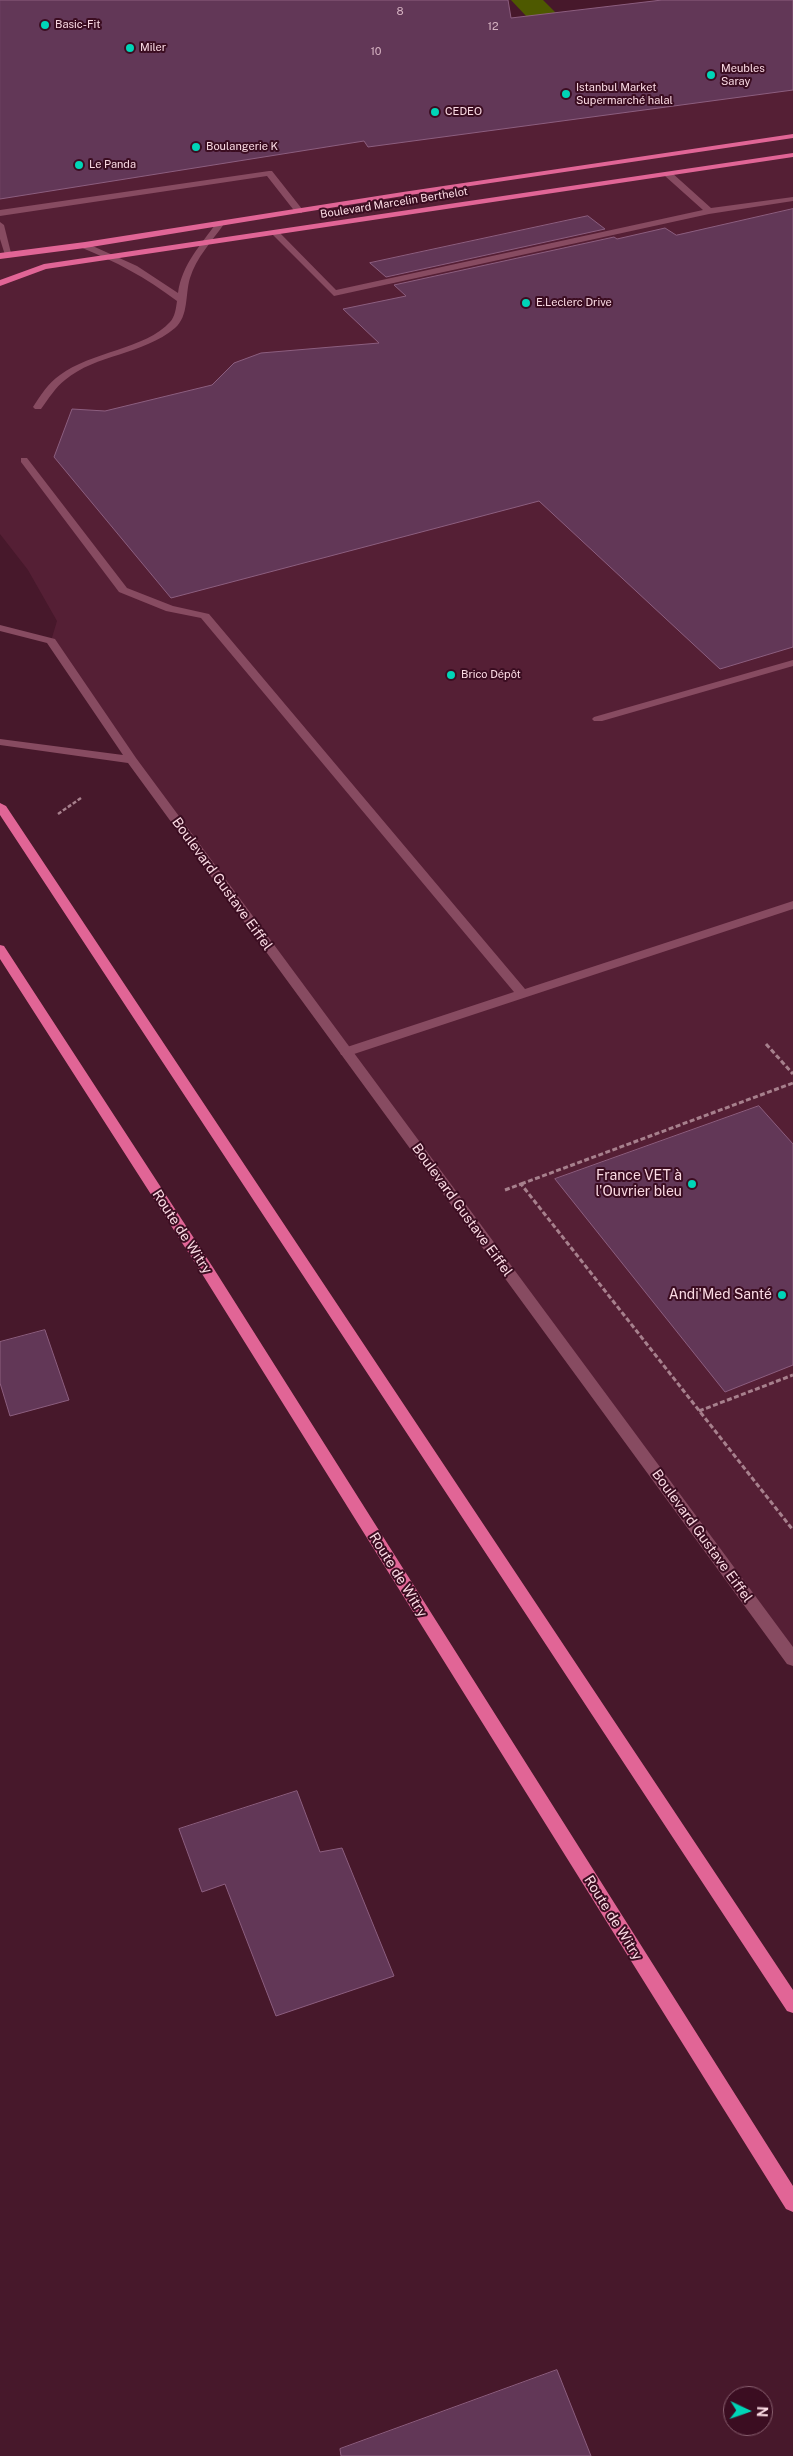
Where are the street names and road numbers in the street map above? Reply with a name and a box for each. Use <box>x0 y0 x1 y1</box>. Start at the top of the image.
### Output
street label: Boulevard Marcelin Berthelot <box>319 185 469 221</box>
street label: Boulevard Gustave Eiffel <box>168 814 276 954</box>
street label: Boulevard Gustave Eiffel <box>408 1140 516 1280</box>
street label: Route de Witry <box>149 1187 215 1277</box>
street label: Boulevard Gustave Eiffel <box>648 1466 756 1606</box>
street label: Route de Witry <box>365 1529 431 1621</box>
street label: Route de Witry <box>580 1872 646 1964</box>

